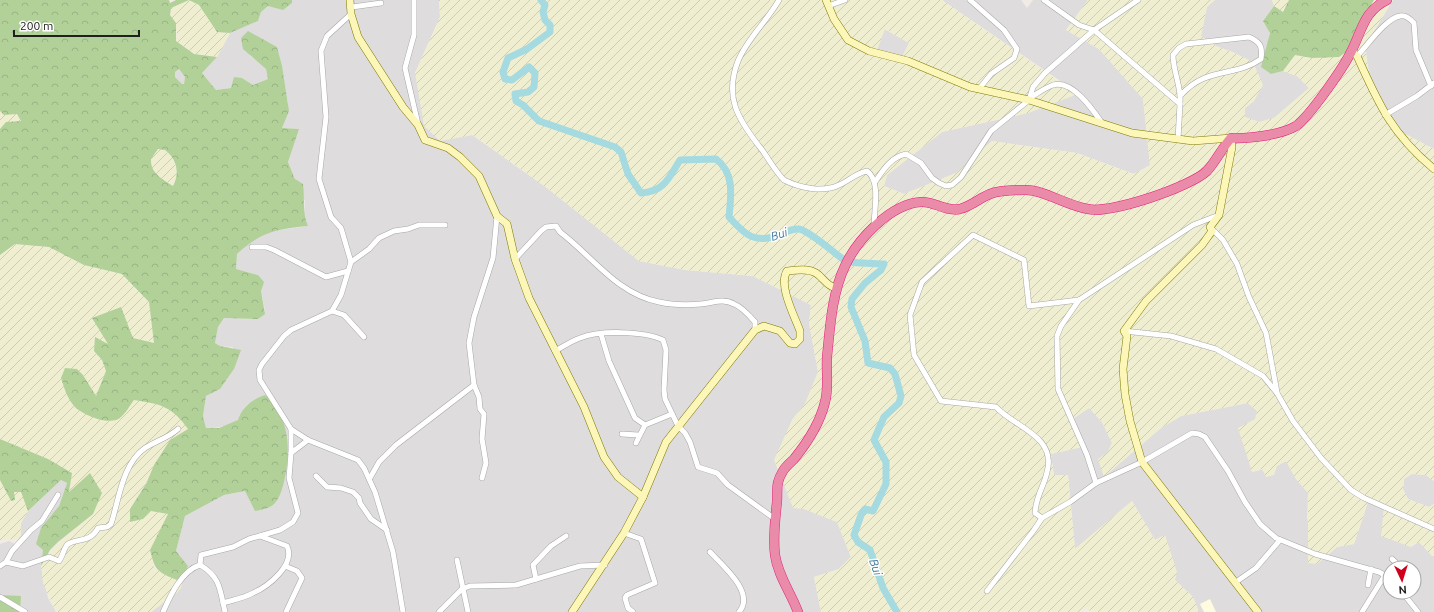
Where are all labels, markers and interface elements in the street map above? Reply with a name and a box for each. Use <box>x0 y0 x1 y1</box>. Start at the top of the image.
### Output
scale bar <box>14 12 139 38</box>
text: 200 m <box>20 19 53 32</box>
water label: Bui <box>769 225 790 243</box>
water label: Bui <box>867 557 885 578</box>
north arrow <box>1382 560 1422 600</box>
text: N <box>1398 584 1407 596</box>

